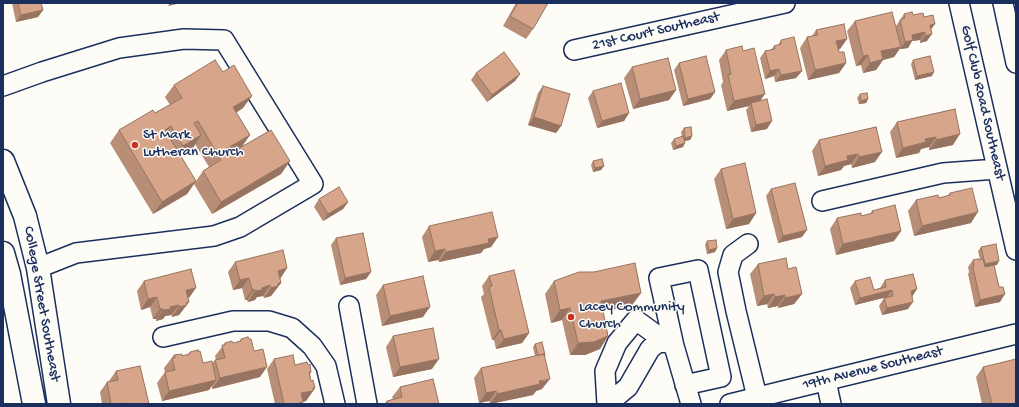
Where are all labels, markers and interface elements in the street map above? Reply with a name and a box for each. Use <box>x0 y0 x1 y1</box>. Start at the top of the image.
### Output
street label: 21st Court Southeast <box>591 9 721 55</box>
street label: Golf Club Road Southeast <box>955 24 1009 182</box>
place label: St Mark Lutheran Church <box>143 127 243 162</box>
marker: St Mark Lutheran Church <box>130 140 140 150</box>
street label: College Street Southeast <box>18 225 64 383</box>
place label: Lacey Community Church <box>579 299 685 334</box>
marker: Lacey Community Church <box>566 312 576 322</box>
street label: 19th Avenue Southeast <box>801 343 945 395</box>

